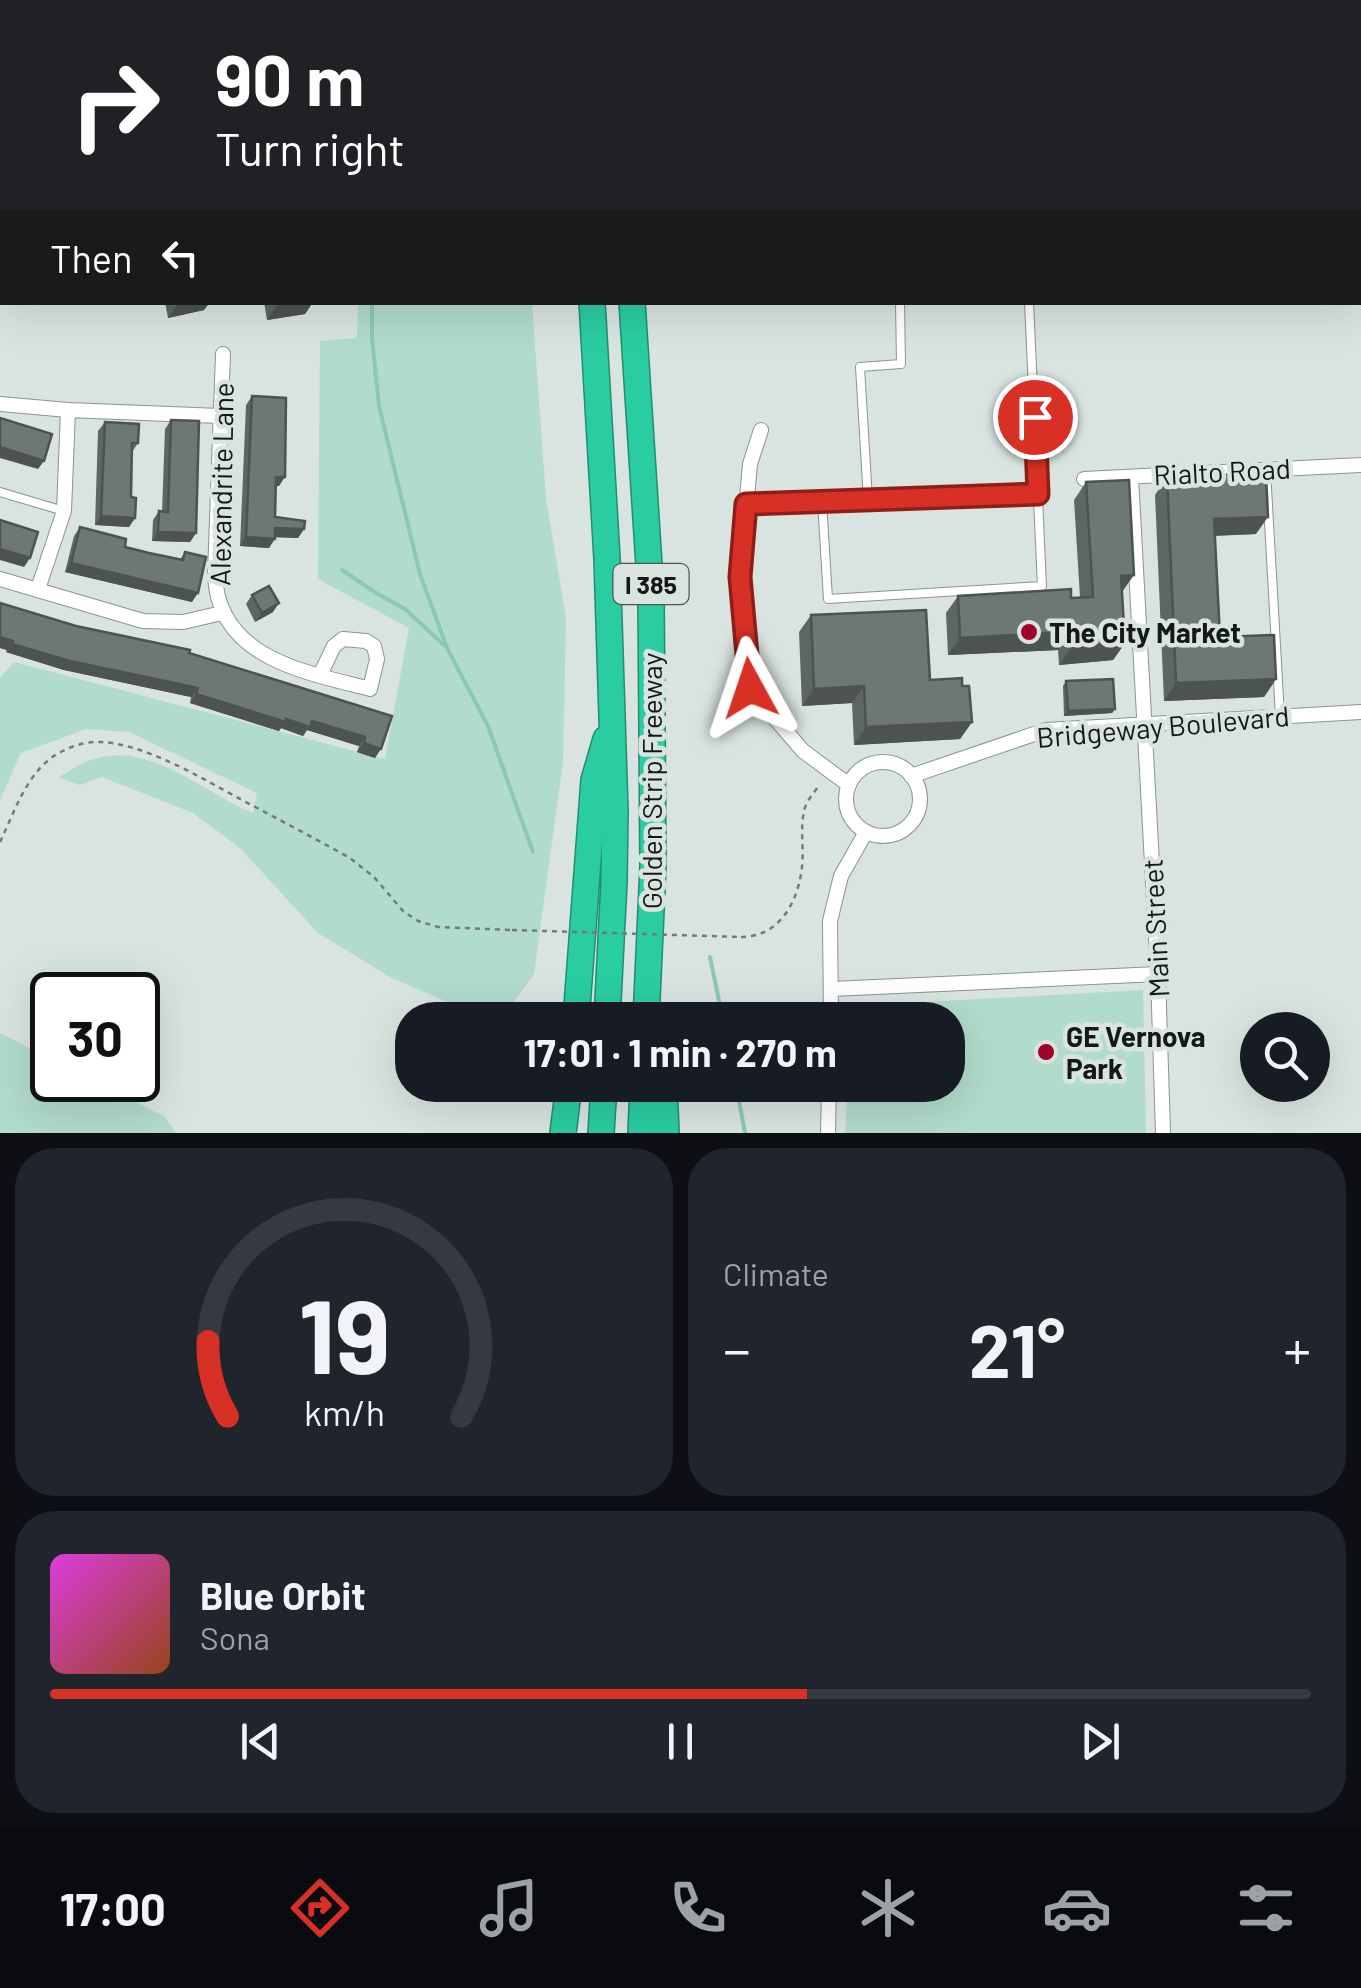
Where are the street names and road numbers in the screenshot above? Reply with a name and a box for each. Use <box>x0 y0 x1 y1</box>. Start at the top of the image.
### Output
street label: Alexandrite Lane <box>202 382 240 586</box>
street label: Rialto Road <box>1152 450 1292 492</box>
road number: I 385 <box>614 564 688 604</box>
street label: Golden Strip Freeway <box>634 653 668 909</box>
street label: Bridgeway Boulevard <box>1035 698 1291 754</box>
street label: Main Street <box>1134 858 1176 998</box>

